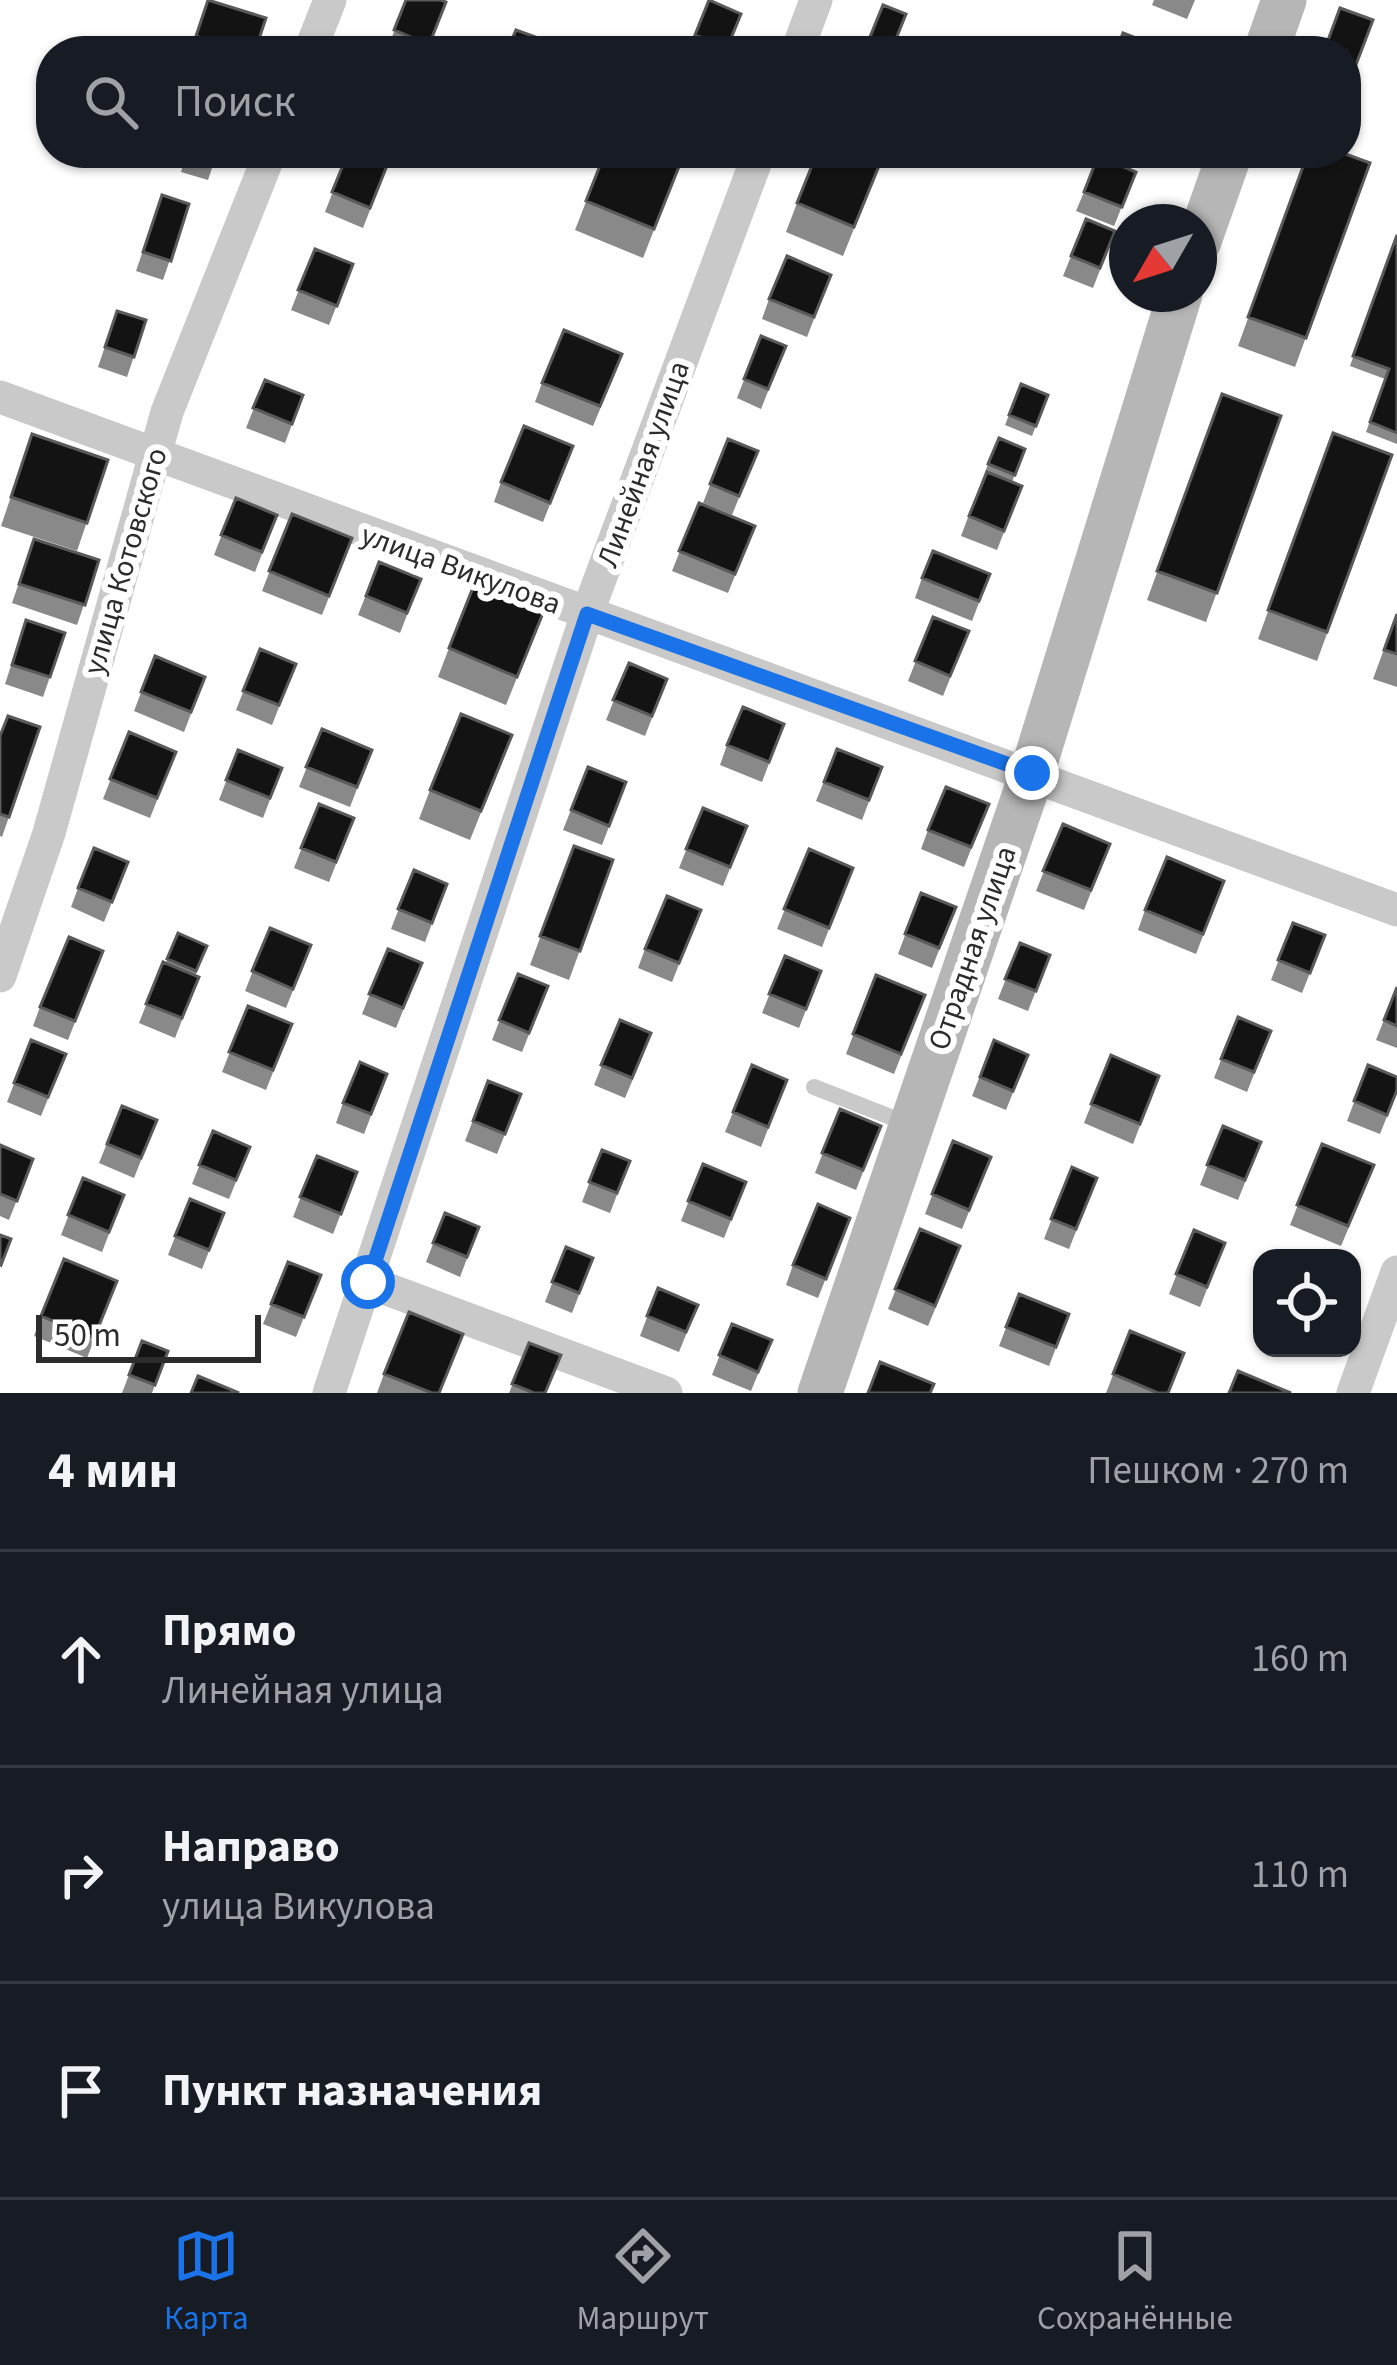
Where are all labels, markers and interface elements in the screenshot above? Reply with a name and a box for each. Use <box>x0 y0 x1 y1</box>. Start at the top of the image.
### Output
search box <box>36 36 1361 168</box>
icon: search <box>78 69 144 135</box>
text: Поиск <box>174 70 296 134</box>
north arrow <box>1109 204 1217 312</box>
street label: Линейная улица <box>586 355 701 573</box>
street label: улица Котовского <box>73 443 178 680</box>
street label: улица Викулова <box>355 513 567 626</box>
route end <box>1005 746 1059 800</box>
street label: Отрадная улица <box>917 840 1027 1056</box>
map controls <box>1253 1249 1361 1357</box>
button: locate <box>1253 1249 1361 1357</box>
route start <box>341 1255 395 1309</box>
scale bar <box>36 1309 261 1362</box>
text: 50 m <box>54 1312 121 1359</box>
text: 4 мин <box>48 1435 178 1507</box>
text: Пешком · 270 m <box>1087 1443 1349 1499</box>
text: Прямо <box>162 1599 296 1663</box>
icon: ahead <box>48 1626 114 1692</box>
text: 160 m <box>1251 1631 1349 1687</box>
text: Линейная улица <box>162 1663 444 1719</box>
text: Направо <box>162 1815 340 1879</box>
icon: right <box>48 1842 114 1908</box>
text: 110 m <box>1251 1847 1349 1903</box>
text: улица Викулова <box>162 1879 435 1935</box>
icon: arrive <box>48 2058 114 2124</box>
text: Пункт назначения <box>162 2059 542 2123</box>
tab: Карта <box>164 2223 249 2342</box>
tab: Маршрут <box>577 2223 709 2342</box>
tab: Сохранённые <box>1037 2223 1233 2342</box>

